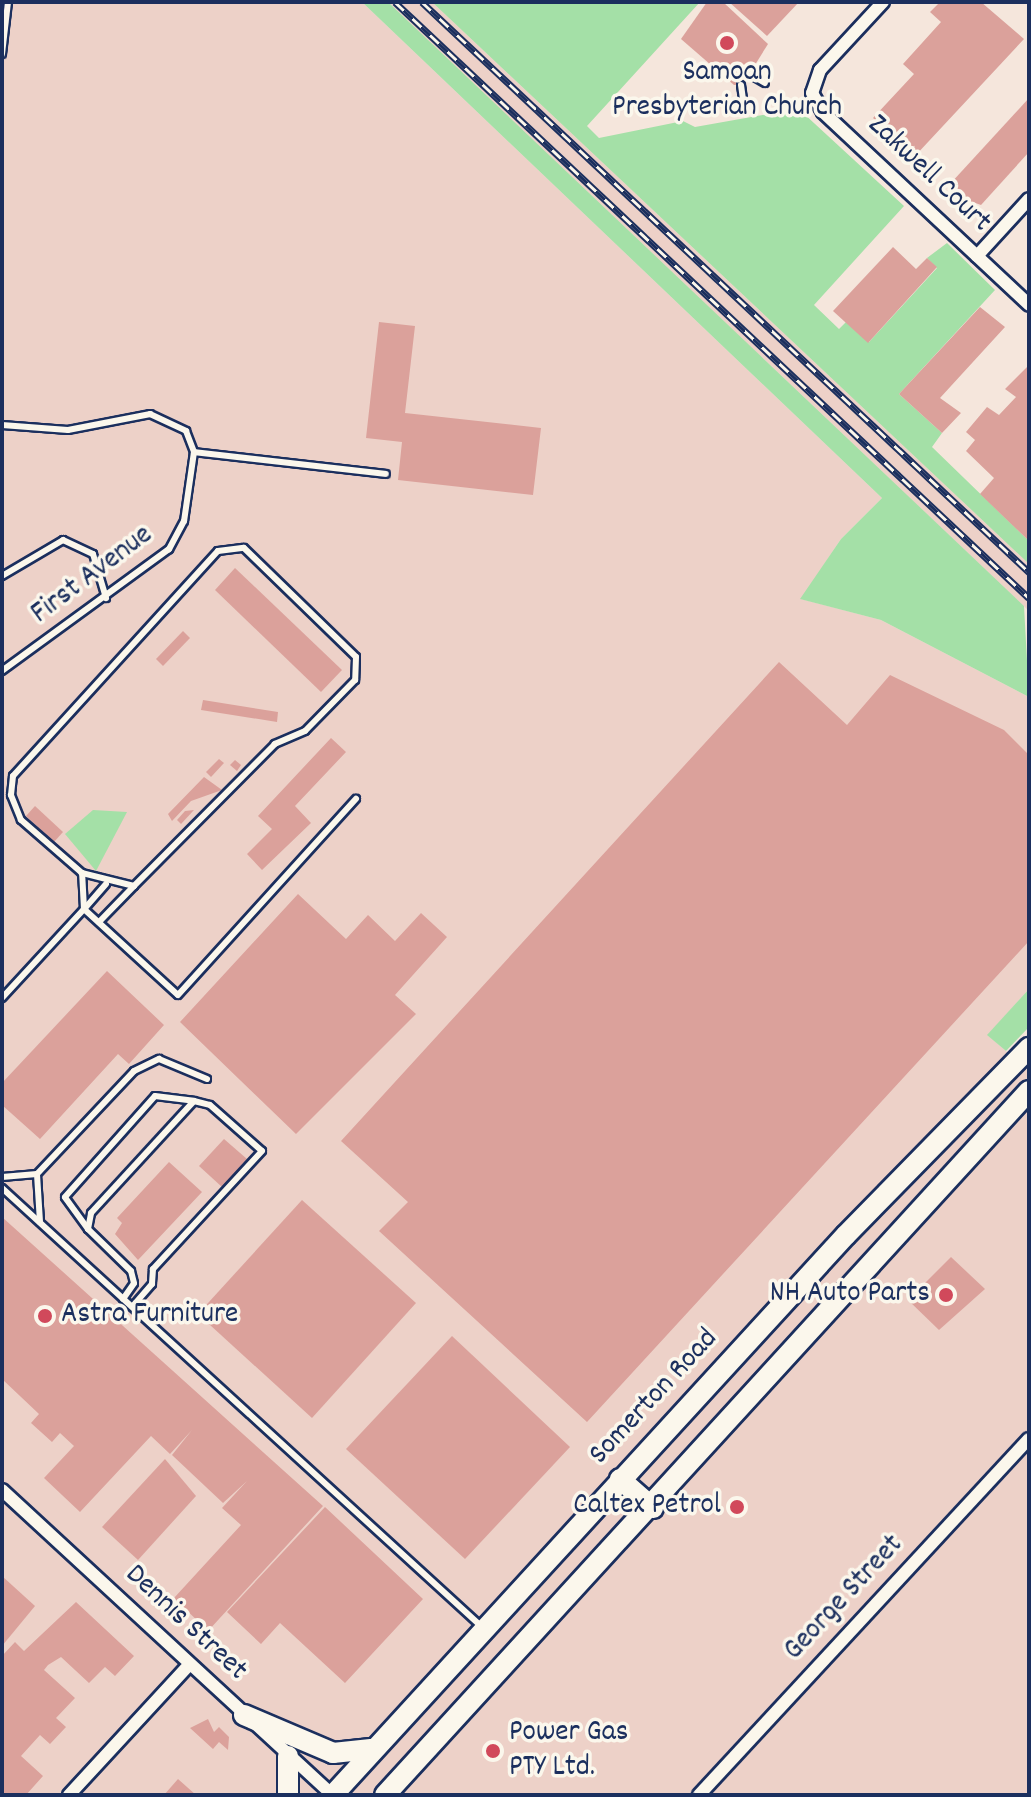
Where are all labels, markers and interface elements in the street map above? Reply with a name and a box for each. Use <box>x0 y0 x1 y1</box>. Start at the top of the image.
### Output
marker: Samoan Presbyterian Church <box>718 34 736 52</box>
place label: Samoan Presbyterian Church <box>612 56 842 126</box>
street label: Zakwell Court <box>858 108 998 242</box>
street label: First Avenue <box>25 519 161 633</box>
place label: NH Auto Parts <box>770 1277 930 1313</box>
marker: NH Auto Parts <box>937 1286 955 1304</box>
place label: Astra Furniture <box>61 1298 238 1334</box>
marker: Astra Furniture <box>36 1307 54 1325</box>
street label: Somerton Road <box>583 1323 727 1473</box>
place label: Caltex Petrol <box>573 1489 721 1525</box>
marker: Caltex Petrol <box>728 1498 746 1516</box>
street label: George Street <box>778 1529 912 1669</box>
street label: Dennis Street <box>116 1558 254 1690</box>
place label: Power Gas PTY Ltd. <box>509 1716 628 1786</box>
marker: Power Gas PTY Ltd. <box>484 1742 502 1760</box>

